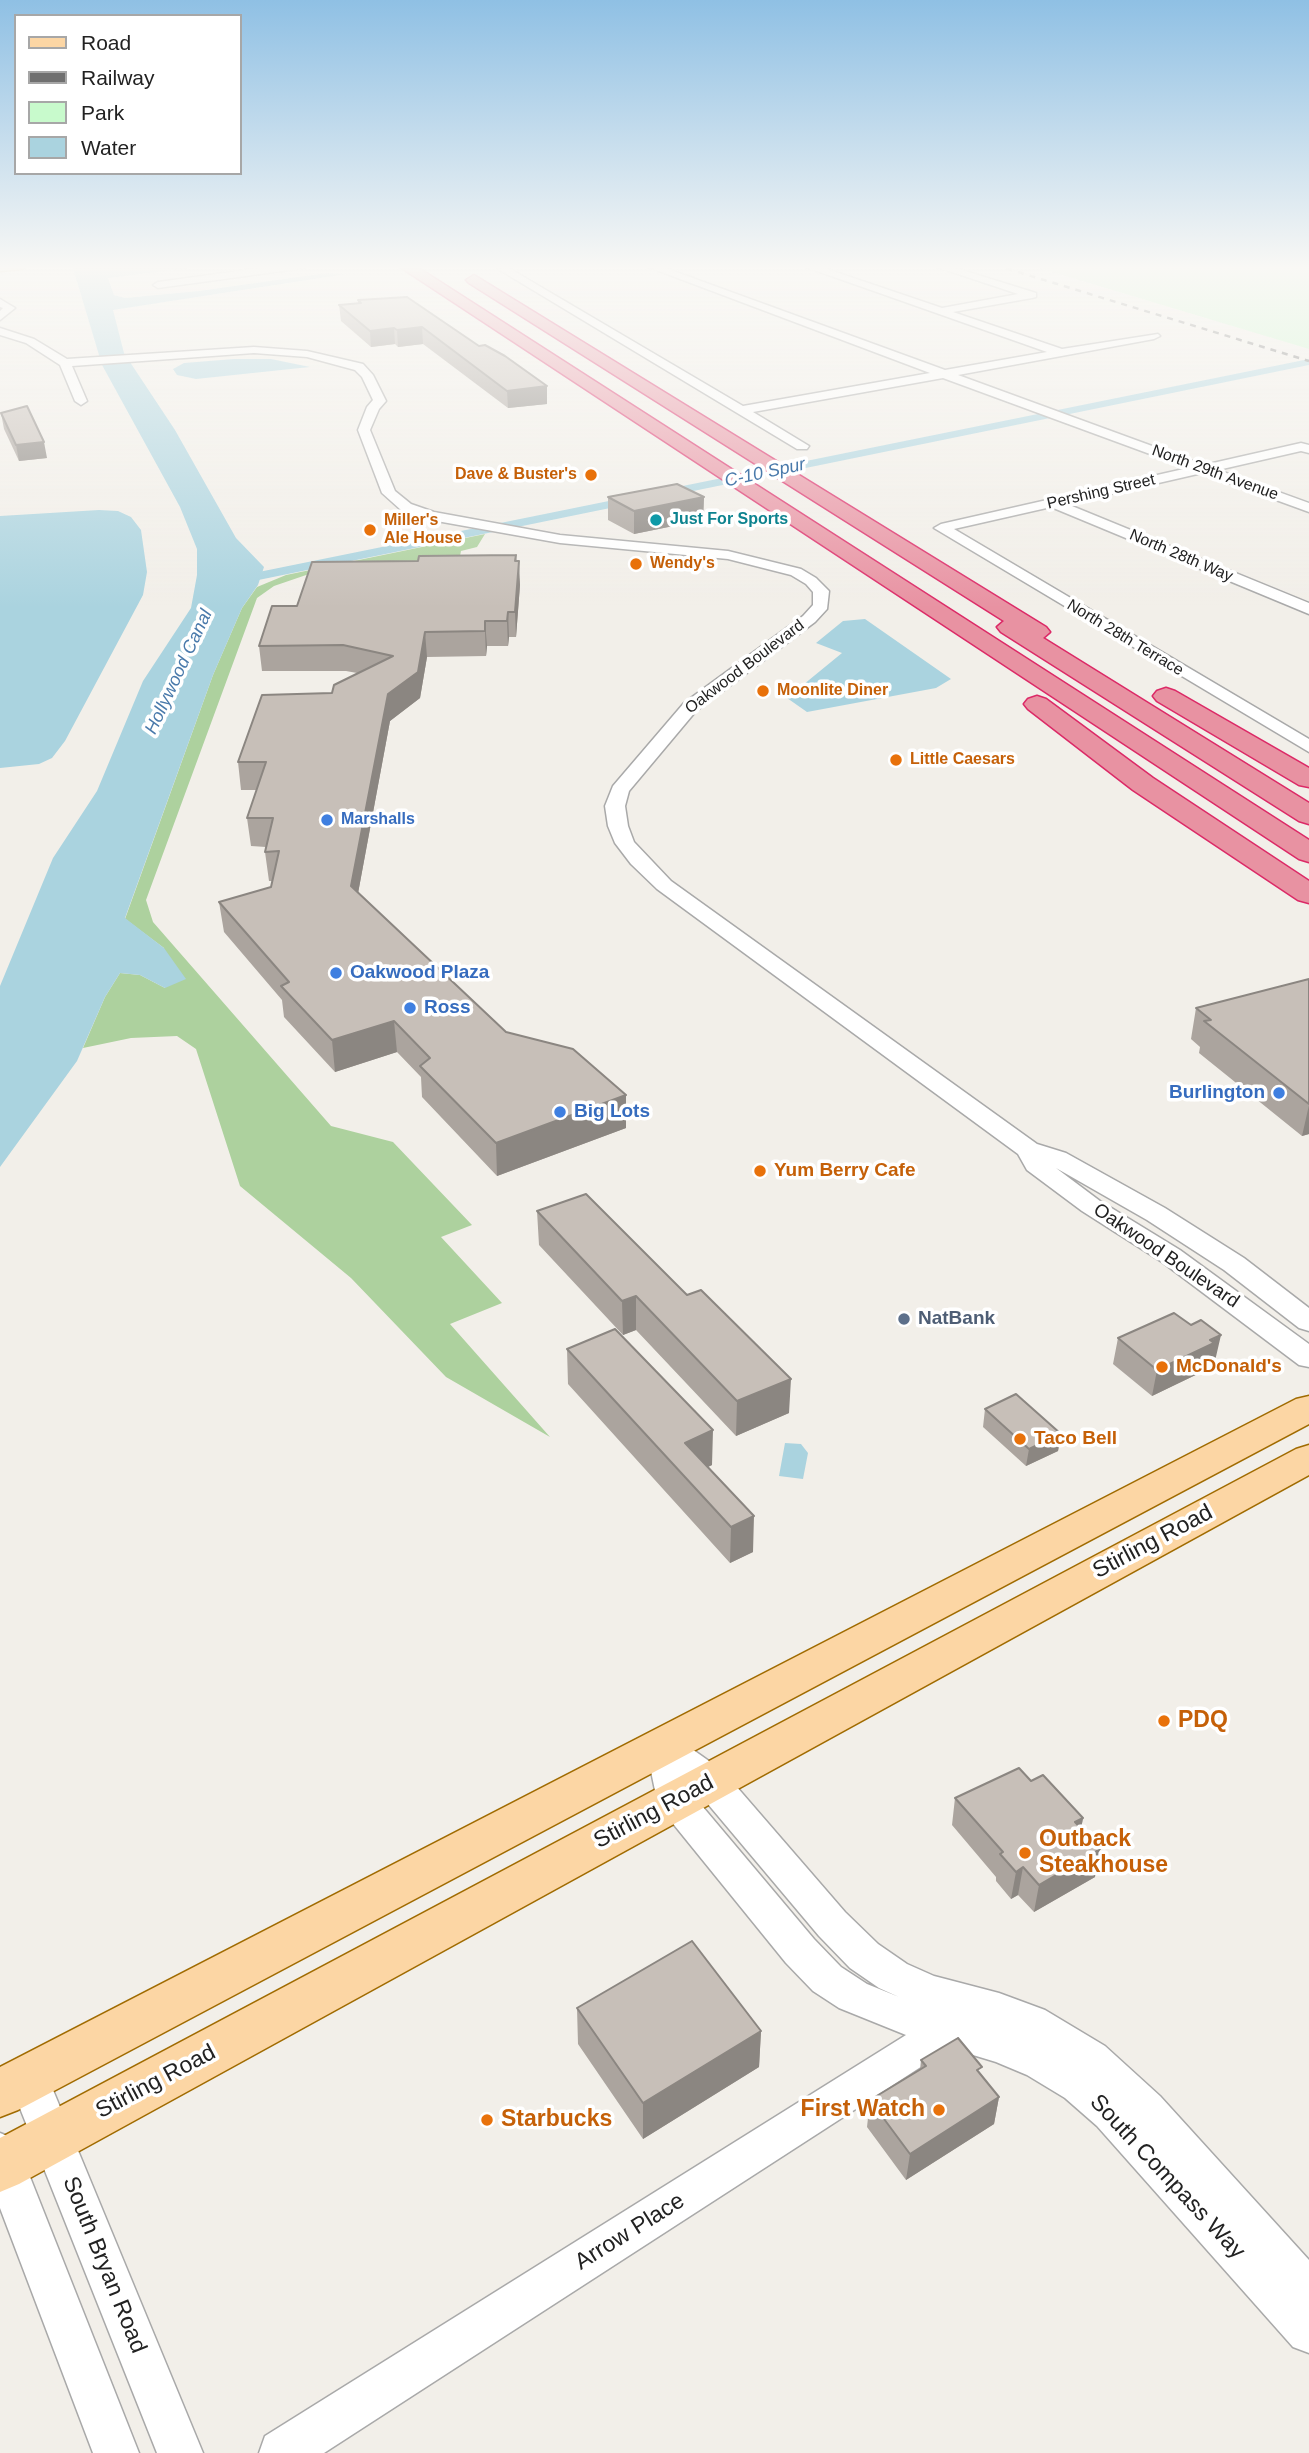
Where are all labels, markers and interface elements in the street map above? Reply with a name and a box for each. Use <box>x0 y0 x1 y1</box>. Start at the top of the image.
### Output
legend <box>14 14 242 175</box>
text: Road <box>81 31 131 54</box>
text: Railway <box>81 66 155 89</box>
text: Park <box>81 101 124 124</box>
text: Water <box>81 136 136 159</box>
street label: North 29th Avenue <box>1149 441 1281 505</box>
water label: C-10 Spur <box>723 454 807 492</box>
place label: Dave & Buster's <box>455 465 577 485</box>
marker: Dave & Buster's <box>583 467 599 483</box>
street label: Pershing Street <box>1045 470 1157 514</box>
place label: Just For Sports <box>670 510 788 530</box>
place label: Miller's Ale House <box>384 511 462 549</box>
marker: Just For Sports <box>648 512 664 528</box>
marker: Miller's Ale House <box>362 522 378 538</box>
street label: North 28th Way <box>1126 526 1236 586</box>
place label: Wendy's <box>650 554 715 574</box>
marker: Wendy's <box>628 556 644 572</box>
street label: North 28th Terrace <box>1063 596 1187 680</box>
water label: Hollywood Canal <box>141 606 217 738</box>
street label: Oakwood Boulevard <box>682 616 808 718</box>
place label: Moonlite Diner <box>777 681 888 701</box>
marker: Moonlite Diner <box>755 683 771 699</box>
place label: Little Caesars <box>910 750 1015 770</box>
marker: Little Caesars <box>888 752 904 768</box>
place label: Marshalls <box>341 810 415 830</box>
marker: Marshalls <box>319 812 335 828</box>
place label: Oakwood Plaza <box>350 962 489 984</box>
marker: Oakwood Plaza <box>328 965 344 981</box>
place label: Ross <box>424 997 470 1019</box>
marker: Ross <box>402 1000 418 1016</box>
place label: Burlington <box>1169 1082 1265 1104</box>
marker: Burlington <box>1271 1085 1287 1101</box>
place label: Big Lots <box>574 1101 650 1123</box>
marker: Big Lots <box>552 1104 568 1120</box>
place label: Yum Berry Cafe <box>774 1160 916 1182</box>
marker: Yum Berry Cafe <box>752 1163 768 1179</box>
street label: Oakwood Boulevard <box>1089 1199 1243 1313</box>
place label: NatBank <box>918 1308 995 1330</box>
marker: NatBank <box>896 1311 912 1327</box>
place label: McDonald's <box>1176 1356 1282 1378</box>
marker: McDonald's <box>1154 1359 1170 1375</box>
place label: Taco Bell <box>1034 1428 1117 1450</box>
marker: Taco Bell <box>1012 1431 1028 1447</box>
street label: Stirling Road <box>1088 1499 1218 1585</box>
place label: PDQ <box>1178 1707 1228 1735</box>
marker: PDQ <box>1156 1713 1172 1729</box>
street label: Stirling Road <box>589 1769 719 1855</box>
place label: Outback Steakhouse <box>1039 1826 1168 1880</box>
marker: Outback Steakhouse <box>1017 1845 1033 1861</box>
street label: Stirling Road <box>91 2039 221 2125</box>
street label: South Compass Way <box>1084 2089 1250 2265</box>
place label: First Watch <box>801 2096 925 2124</box>
marker: First Watch <box>931 2102 947 2118</box>
place label: Starbucks <box>501 2106 612 2134</box>
marker: Starbucks <box>479 2112 495 2128</box>
street label: South Bryan Road <box>56 2173 152 2357</box>
street label: Arrow Place <box>570 2187 690 2277</box>

